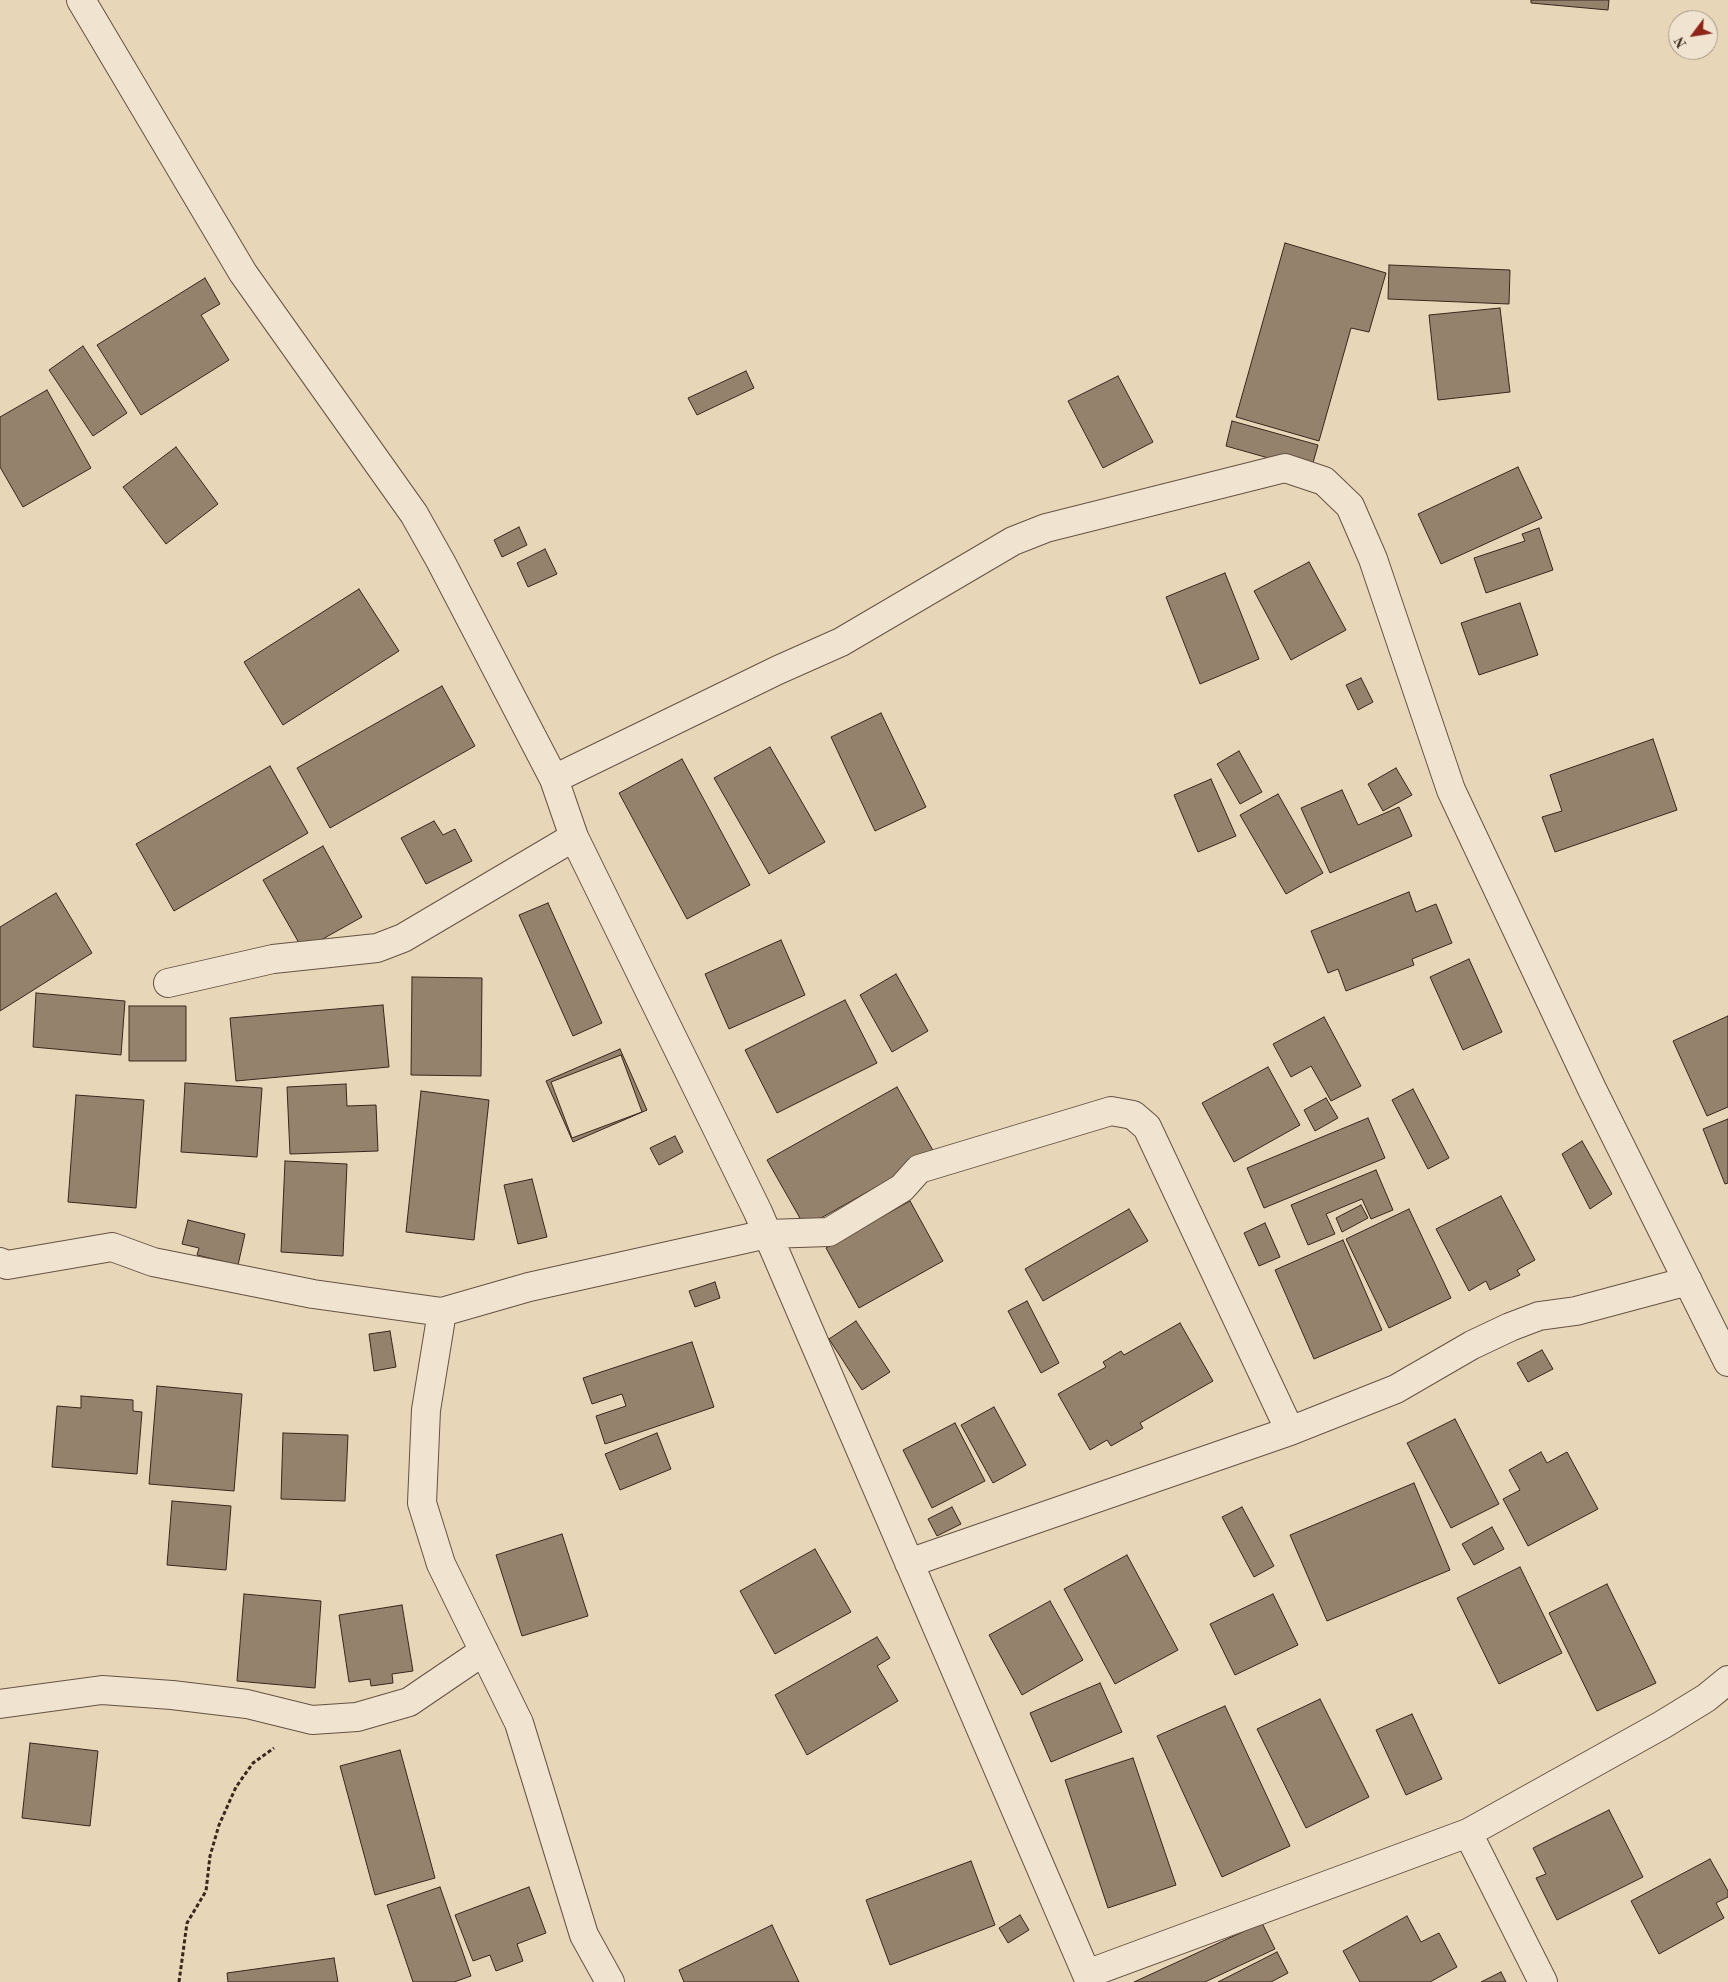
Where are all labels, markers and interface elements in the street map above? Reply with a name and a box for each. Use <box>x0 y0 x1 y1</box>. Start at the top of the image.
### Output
north arrow <box>1668 10 1718 60</box>
text: N <box>1672 34 1690 50</box>

